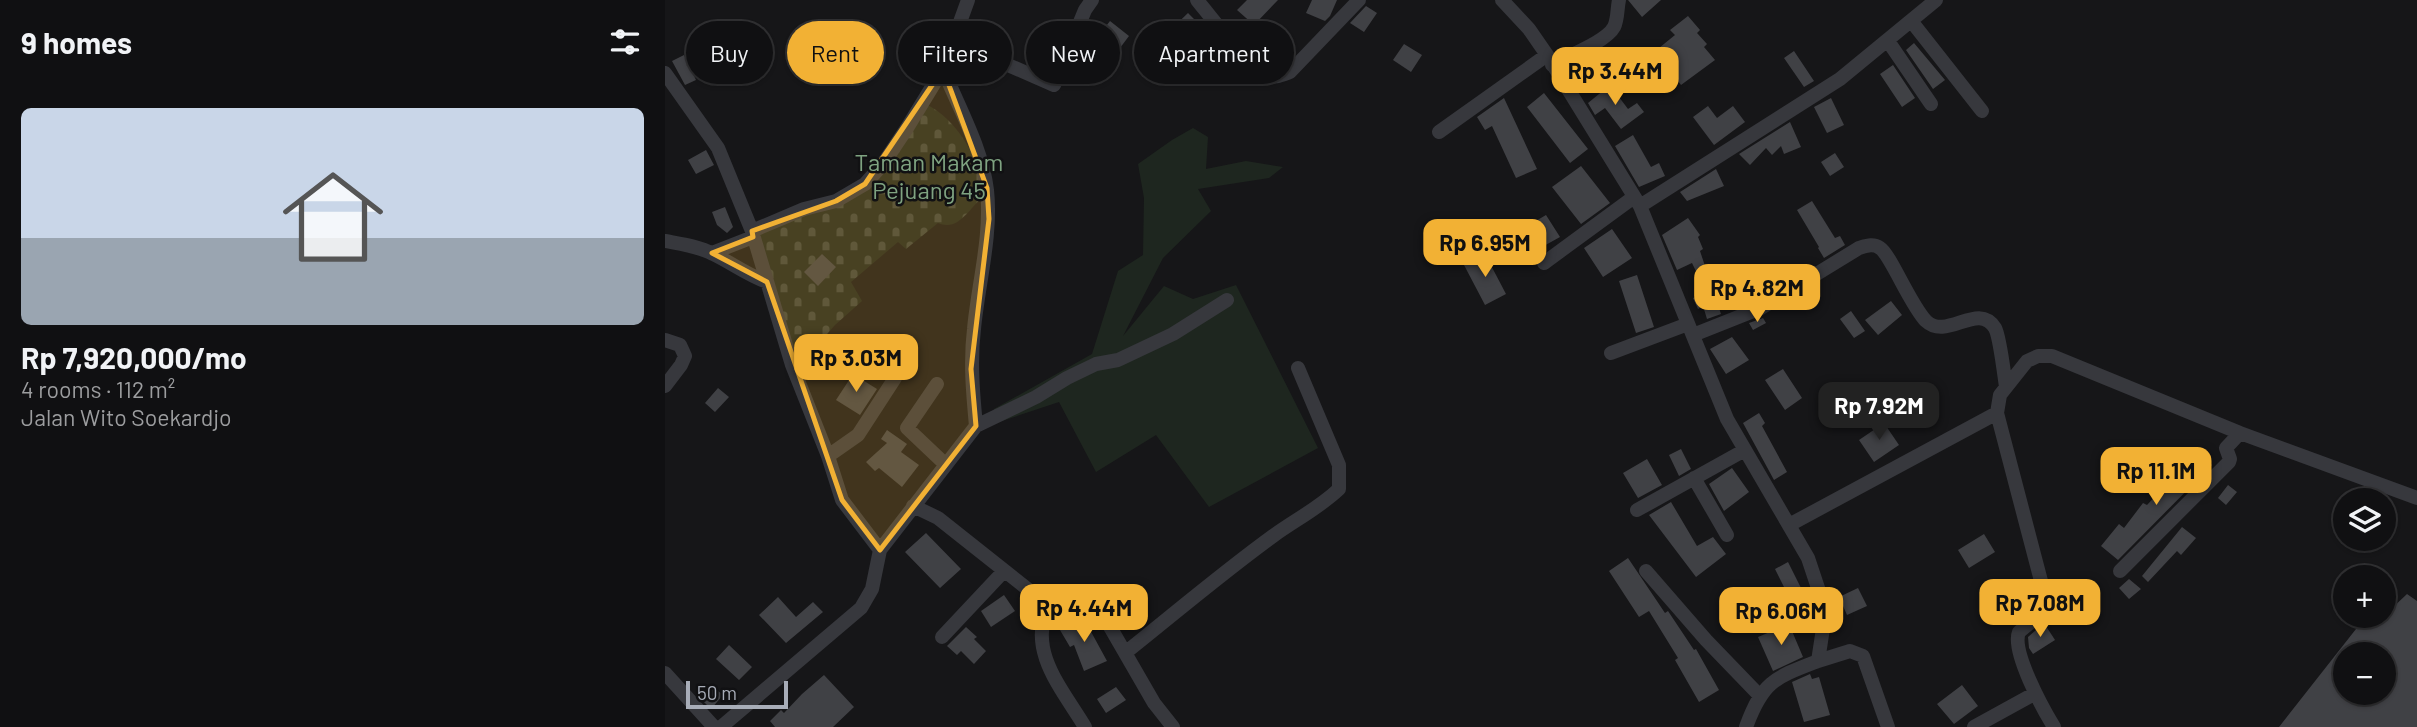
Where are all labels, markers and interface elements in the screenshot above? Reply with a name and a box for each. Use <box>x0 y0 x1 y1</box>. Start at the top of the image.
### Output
chip: Buy <box>686 21 773 84</box>
chip: Rent <box>787 21 884 84</box>
chip: Filters <box>898 21 1012 84</box>
chip: New <box>1026 21 1120 84</box>
chip: Apartment <box>1134 21 1294 84</box>
icon: filters <box>606 23 644 61</box>
text: 9 homes <box>21 24 132 60</box>
pin: Rp 3.44M <box>1543 48 1687 107</box>
text: Rp 3.44M <box>1568 56 1662 84</box>
park label: Taman Makam Pejuang 45 <box>855 147 1003 204</box>
icon: home <box>270 154 396 280</box>
pin: Rp 6.95M <box>1413 219 1557 279</box>
text: Rp 6.95M <box>1439 228 1531 256</box>
pin: Rp 4.82M <box>1685 264 1829 324</box>
text: Rp 4.82M <box>1710 273 1804 301</box>
pin: Rp 3.03M <box>784 334 928 394</box>
text: Rp 7,920,000/mo <box>21 339 247 375</box>
text: Rp 3.03M <box>810 343 902 371</box>
text: 4 rooms · 112 m² <box>21 375 175 403</box>
pin: Rp 7.92M <box>1807 382 1951 442</box>
text: Rp 7.92M <box>1834 391 1924 419</box>
text: Jalan Wito Soekardjo <box>21 403 232 431</box>
pin: Rp 11.1M <box>2084 448 2228 507</box>
text: Rp 11.1M <box>2116 456 2196 484</box>
map controls <box>2333 488 2396 705</box>
button: layers <box>2333 488 2396 551</box>
button: + <box>2333 565 2396 628</box>
pin: Rp 7.08M <box>1968 580 2112 639</box>
pin: Rp 4.44M <box>1012 584 1156 644</box>
pin: Rp 6.06M <box>1709 588 1853 647</box>
text: Rp 7.08M <box>1995 588 2085 616</box>
text: Rp 4.44M <box>1036 593 1132 621</box>
text: Rp 6.06M <box>1735 596 1827 624</box>
button: − <box>2333 642 2396 705</box>
scale bar <box>686 678 787 710</box>
text: 50 m <box>697 681 737 704</box>

